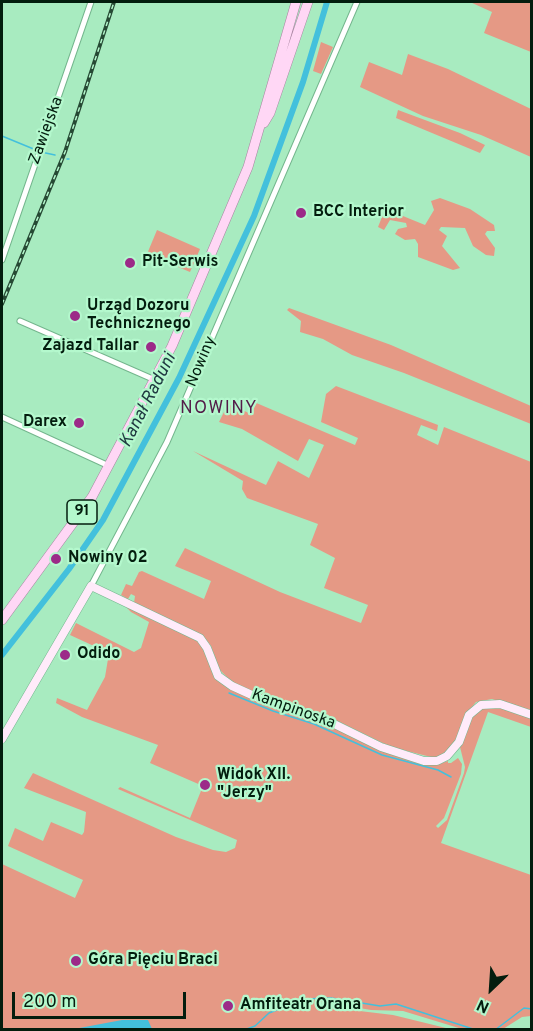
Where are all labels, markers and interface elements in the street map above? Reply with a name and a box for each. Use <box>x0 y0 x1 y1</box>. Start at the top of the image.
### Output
street label: Zawiejska <box>26 94 68 168</box>
place label: BCC Interior <box>313 203 404 223</box>
marker: BCC Interior <box>294 206 308 220</box>
place label: Pit-Serwis <box>142 253 218 273</box>
marker: Pit-Serwis <box>123 256 137 270</box>
place label: Urząd Dozoru Technicznego <box>87 297 191 335</box>
marker: Urząd Dozoru Technicznego <box>68 309 82 323</box>
street label: Nowiny <box>183 334 221 390</box>
place label: Zajazd Tallar <box>42 337 139 357</box>
marker: Zajazd Tallar <box>144 340 158 354</box>
water label: Kanał Raduni <box>116 350 182 452</box>
district label: NOWINY <box>180 398 258 420</box>
place label: Darex <box>23 413 67 433</box>
marker: Darex <box>72 416 86 430</box>
road number: 91 <box>67 500 97 524</box>
place label: Nowiny 02 <box>68 549 148 569</box>
marker: Nowiny 02 <box>49 552 63 566</box>
place label: Odido <box>77 645 120 665</box>
marker: Odido <box>58 648 72 662</box>
street label: Kampinoska <box>248 686 338 734</box>
place label: Widok XII. "Jerzy" <box>217 766 290 804</box>
marker: Widok XII. "Jerzy" <box>198 778 212 792</box>
place label: Góra Pięciu Braci <box>88 951 218 971</box>
marker: Góra Pięciu Braci <box>69 954 83 968</box>
north arrow <box>461 959 521 1019</box>
scale bar <box>15 980 189 1018</box>
text: 200 m <box>23 991 76 1014</box>
text: N <box>474 994 493 1017</box>
place label: Amfiteatr Orana <box>240 996 361 1016</box>
marker: Amfiteatr Orana <box>221 999 235 1013</box>

